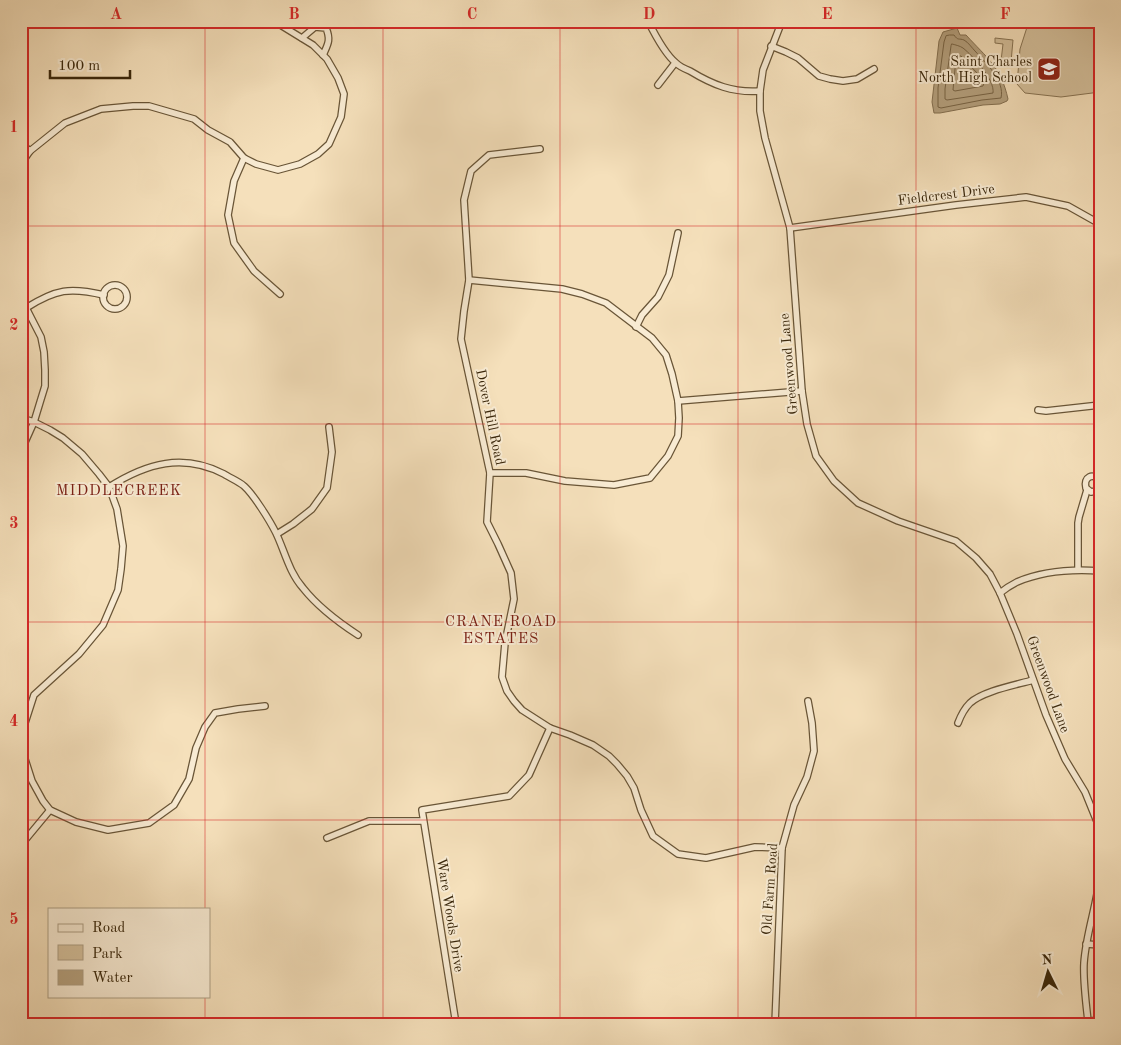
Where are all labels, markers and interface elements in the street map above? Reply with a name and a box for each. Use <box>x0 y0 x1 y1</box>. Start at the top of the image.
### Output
text: A <box>110 7 122 23</box>
text: B <box>288 7 300 23</box>
text: C <box>467 7 477 23</box>
text: D <box>643 7 655 23</box>
text: E <box>821 7 833 23</box>
text: F <box>1000 7 1011 23</box>
scale bar <box>50 48 130 80</box>
place label: Saint Charles North High School <box>918 55 1032 85</box>
school or university icon: Saint Charles North High School <box>1036 56 1062 82</box>
text: 100 m <box>58 59 100 74</box>
text: 1 <box>9 120 19 136</box>
street label: Fieldcrest Drive <box>897 182 995 208</box>
street label: Greenwood Lane <box>778 313 800 415</box>
text: 2 <box>9 318 19 334</box>
street label: Dover Hill Road <box>473 368 507 466</box>
district label: MIDDLECREEK <box>56 484 182 499</box>
text: 3 <box>9 516 19 532</box>
district label: CRANE ROAD ESTATES <box>445 615 557 647</box>
street label: Greenwood Lane <box>1024 634 1072 735</box>
text: 4 <box>9 714 19 730</box>
street label: Old Farm Road <box>760 843 780 936</box>
street label: Ware Woods Drive <box>434 857 466 973</box>
legend <box>48 908 210 998</box>
text: 5 <box>9 912 19 928</box>
text: Road <box>92 921 126 936</box>
text: Park <box>92 947 123 962</box>
north arrow <box>1024 948 1074 998</box>
text: N <box>1041 953 1053 967</box>
text: Water <box>92 971 133 986</box>

